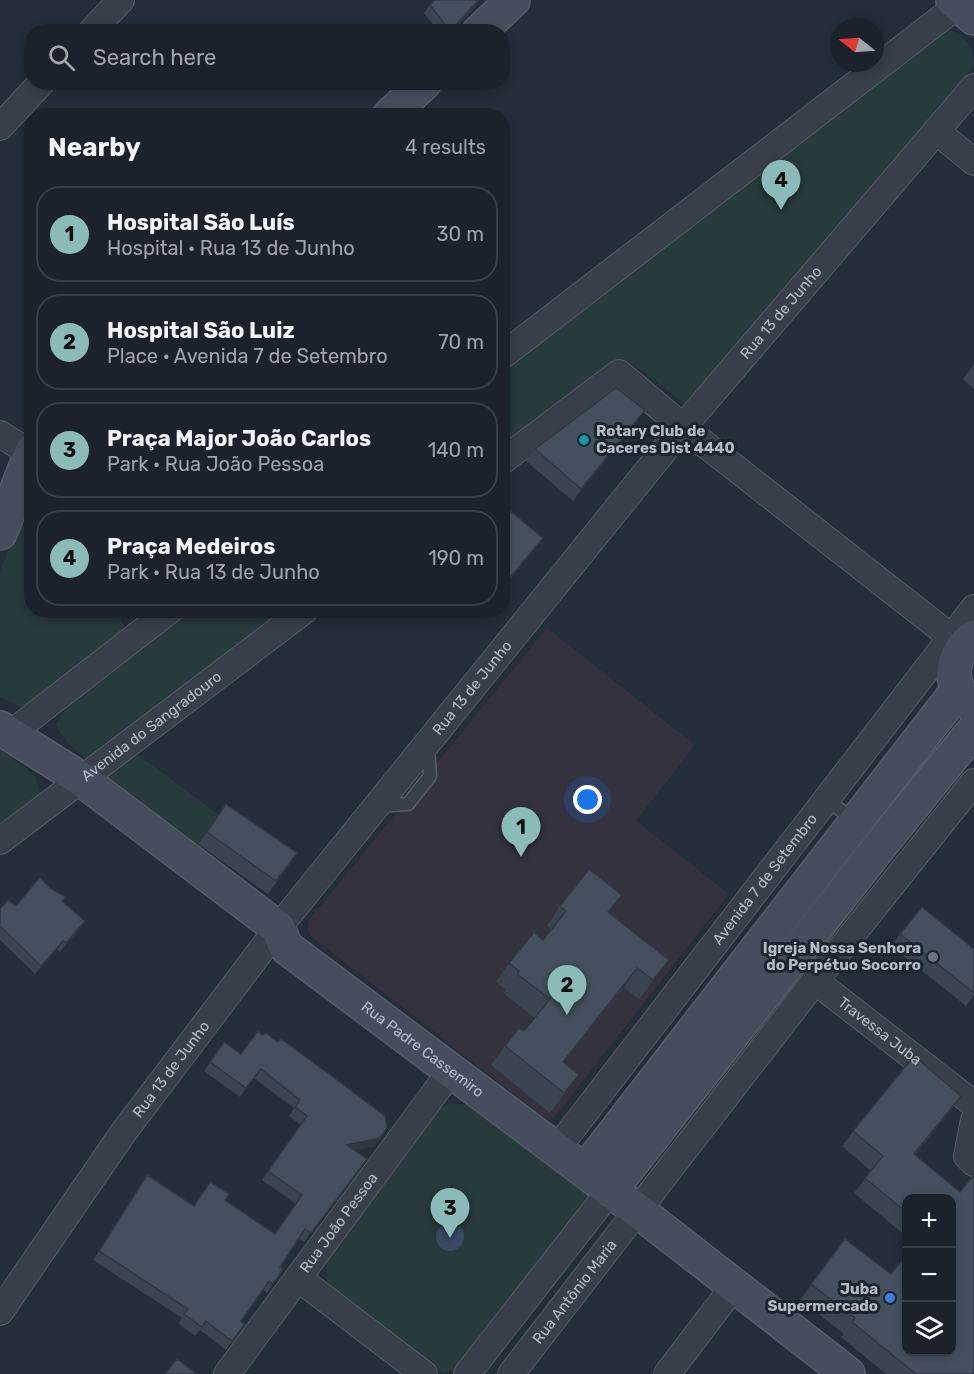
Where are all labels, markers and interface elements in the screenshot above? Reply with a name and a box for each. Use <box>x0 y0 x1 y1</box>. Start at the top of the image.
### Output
north arrow <box>830 18 884 72</box>
search box <box>24 24 510 90</box>
icon: search <box>45 41 78 74</box>
text: Search here <box>93 44 216 71</box>
text: Nearby <box>48 132 141 163</box>
text: 4 results <box>405 135 486 159</box>
pin: 4 <box>762 160 800 210</box>
text: Hospital São Luís <box>107 209 295 236</box>
text: 1 <box>65 222 74 246</box>
text: 30 m <box>437 222 484 246</box>
text: Hospital · Rua 13 de Junho <box>107 236 355 260</box>
street label: Rua 13 de Junho <box>736 263 826 363</box>
text: Hospital São Luiz <box>107 317 295 344</box>
text: 2 <box>63 330 76 354</box>
text: 70 m <box>438 330 484 354</box>
text: Place · Avenida 7 de Setembro <box>107 344 388 368</box>
place label: Rotary Club de Caceres Dist 4440 <box>596 422 735 457</box>
text: Praça Major João Carlos <box>107 425 371 452</box>
marker: Rotary Club de Caceres Dist 4440 <box>577 433 591 447</box>
text: 3 <box>63 438 76 462</box>
text: 140 m <box>428 438 484 462</box>
text: Park · Rua João Pessoa <box>107 452 324 476</box>
text: Praça Medeiros <box>107 533 275 560</box>
text: 4 <box>63 546 76 570</box>
text: 190 m <box>428 546 484 570</box>
text: Park · Rua 13 de Junho <box>107 560 320 584</box>
street label: Rua 13 de Junho <box>429 637 516 739</box>
street label: Avenida do Sangradouro <box>78 667 225 785</box>
your location <box>573 785 602 814</box>
pin: 1 <box>502 808 540 857</box>
street label: Avenida 7 de Setembro <box>709 810 821 948</box>
place label: Igreja Nossa Senhora do Perpétuo Socorro <box>763 939 921 974</box>
marker: Igreja Nossa Senhora do Perpétuo Socorro <box>926 950 940 964</box>
pin: 2 <box>548 966 586 1015</box>
street label: Travessa Juba <box>835 993 925 1069</box>
street label: Rua Padre Cassemiro <box>358 998 487 1101</box>
street label: Rua 13 de Junho <box>129 1018 213 1121</box>
street label: Rua João Pessoa <box>296 1169 382 1276</box>
pin: 3 <box>430 1188 470 1238</box>
map controls <box>902 1194 956 1356</box>
button: + <box>902 1194 956 1248</box>
street label: Rua Antônio Maria <box>529 1236 621 1347</box>
button: − <box>902 1248 956 1302</box>
place label: Juba Supermercado <box>768 1280 878 1315</box>
marker: Juba Supermercado <box>883 1291 897 1305</box>
button: layers <box>902 1302 956 1356</box>

